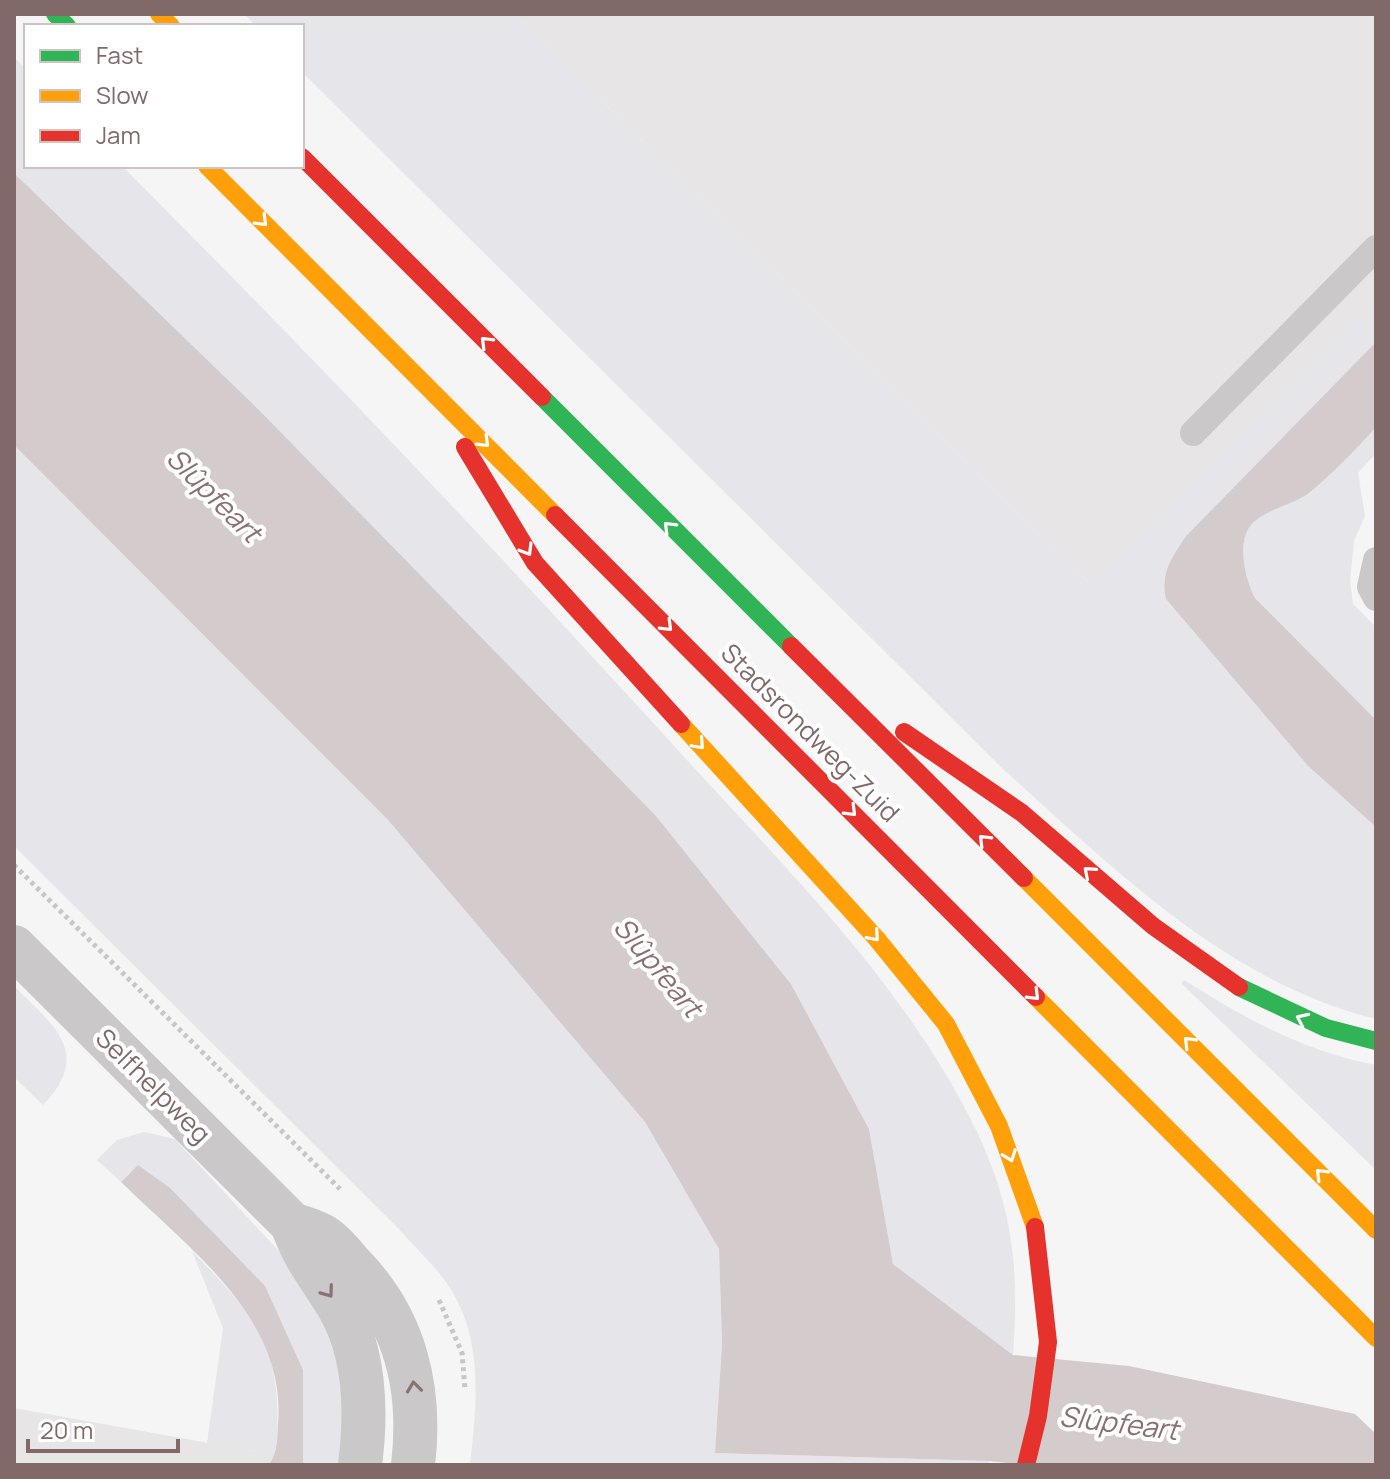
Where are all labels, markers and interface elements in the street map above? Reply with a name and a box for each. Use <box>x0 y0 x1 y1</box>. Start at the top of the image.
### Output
legend <box>24 24 304 168</box>
text: Fast <box>96 38 143 71</box>
text: Slow <box>96 78 149 111</box>
text: Jam <box>96 118 141 151</box>
one-way arrow <box>253 212 267 226</box>
one-way arrow <box>481 337 495 351</box>
one-way arrow <box>475 433 489 447</box>
water label: Slûpfeart <box>159 439 272 552</box>
one-way arrow <box>664 521 679 536</box>
one-way arrow <box>517 541 532 556</box>
one-way arrow <box>658 617 673 632</box>
street label: Stadsrondweg-Zuid <box>713 635 908 830</box>
one-way arrow <box>690 735 705 749</box>
one-way arrow <box>842 802 856 816</box>
one-way arrow <box>979 835 993 849</box>
one-way arrow <box>1083 868 1098 882</box>
water label: Slûpfeart <box>606 908 713 1026</box>
one-way arrow <box>864 927 879 942</box>
one-way arrow <box>1025 986 1039 1000</box>
one-way arrow <box>1295 1013 1310 1029</box>
street label: Selfhelpweg <box>88 1020 219 1151</box>
one-way arrow <box>1184 1037 1198 1052</box>
one-way arrow <box>1000 1148 1017 1162</box>
one-way arrow <box>1316 1169 1330 1183</box>
one-way arrow <box>319 1284 333 1298</box>
one-way arrow <box>405 1380 422 1393</box>
water label: Slûpfeart <box>1058 1396 1183 1448</box>
scale bar <box>28 1403 178 1453</box>
text: 20 m <box>40 1413 93 1446</box>

